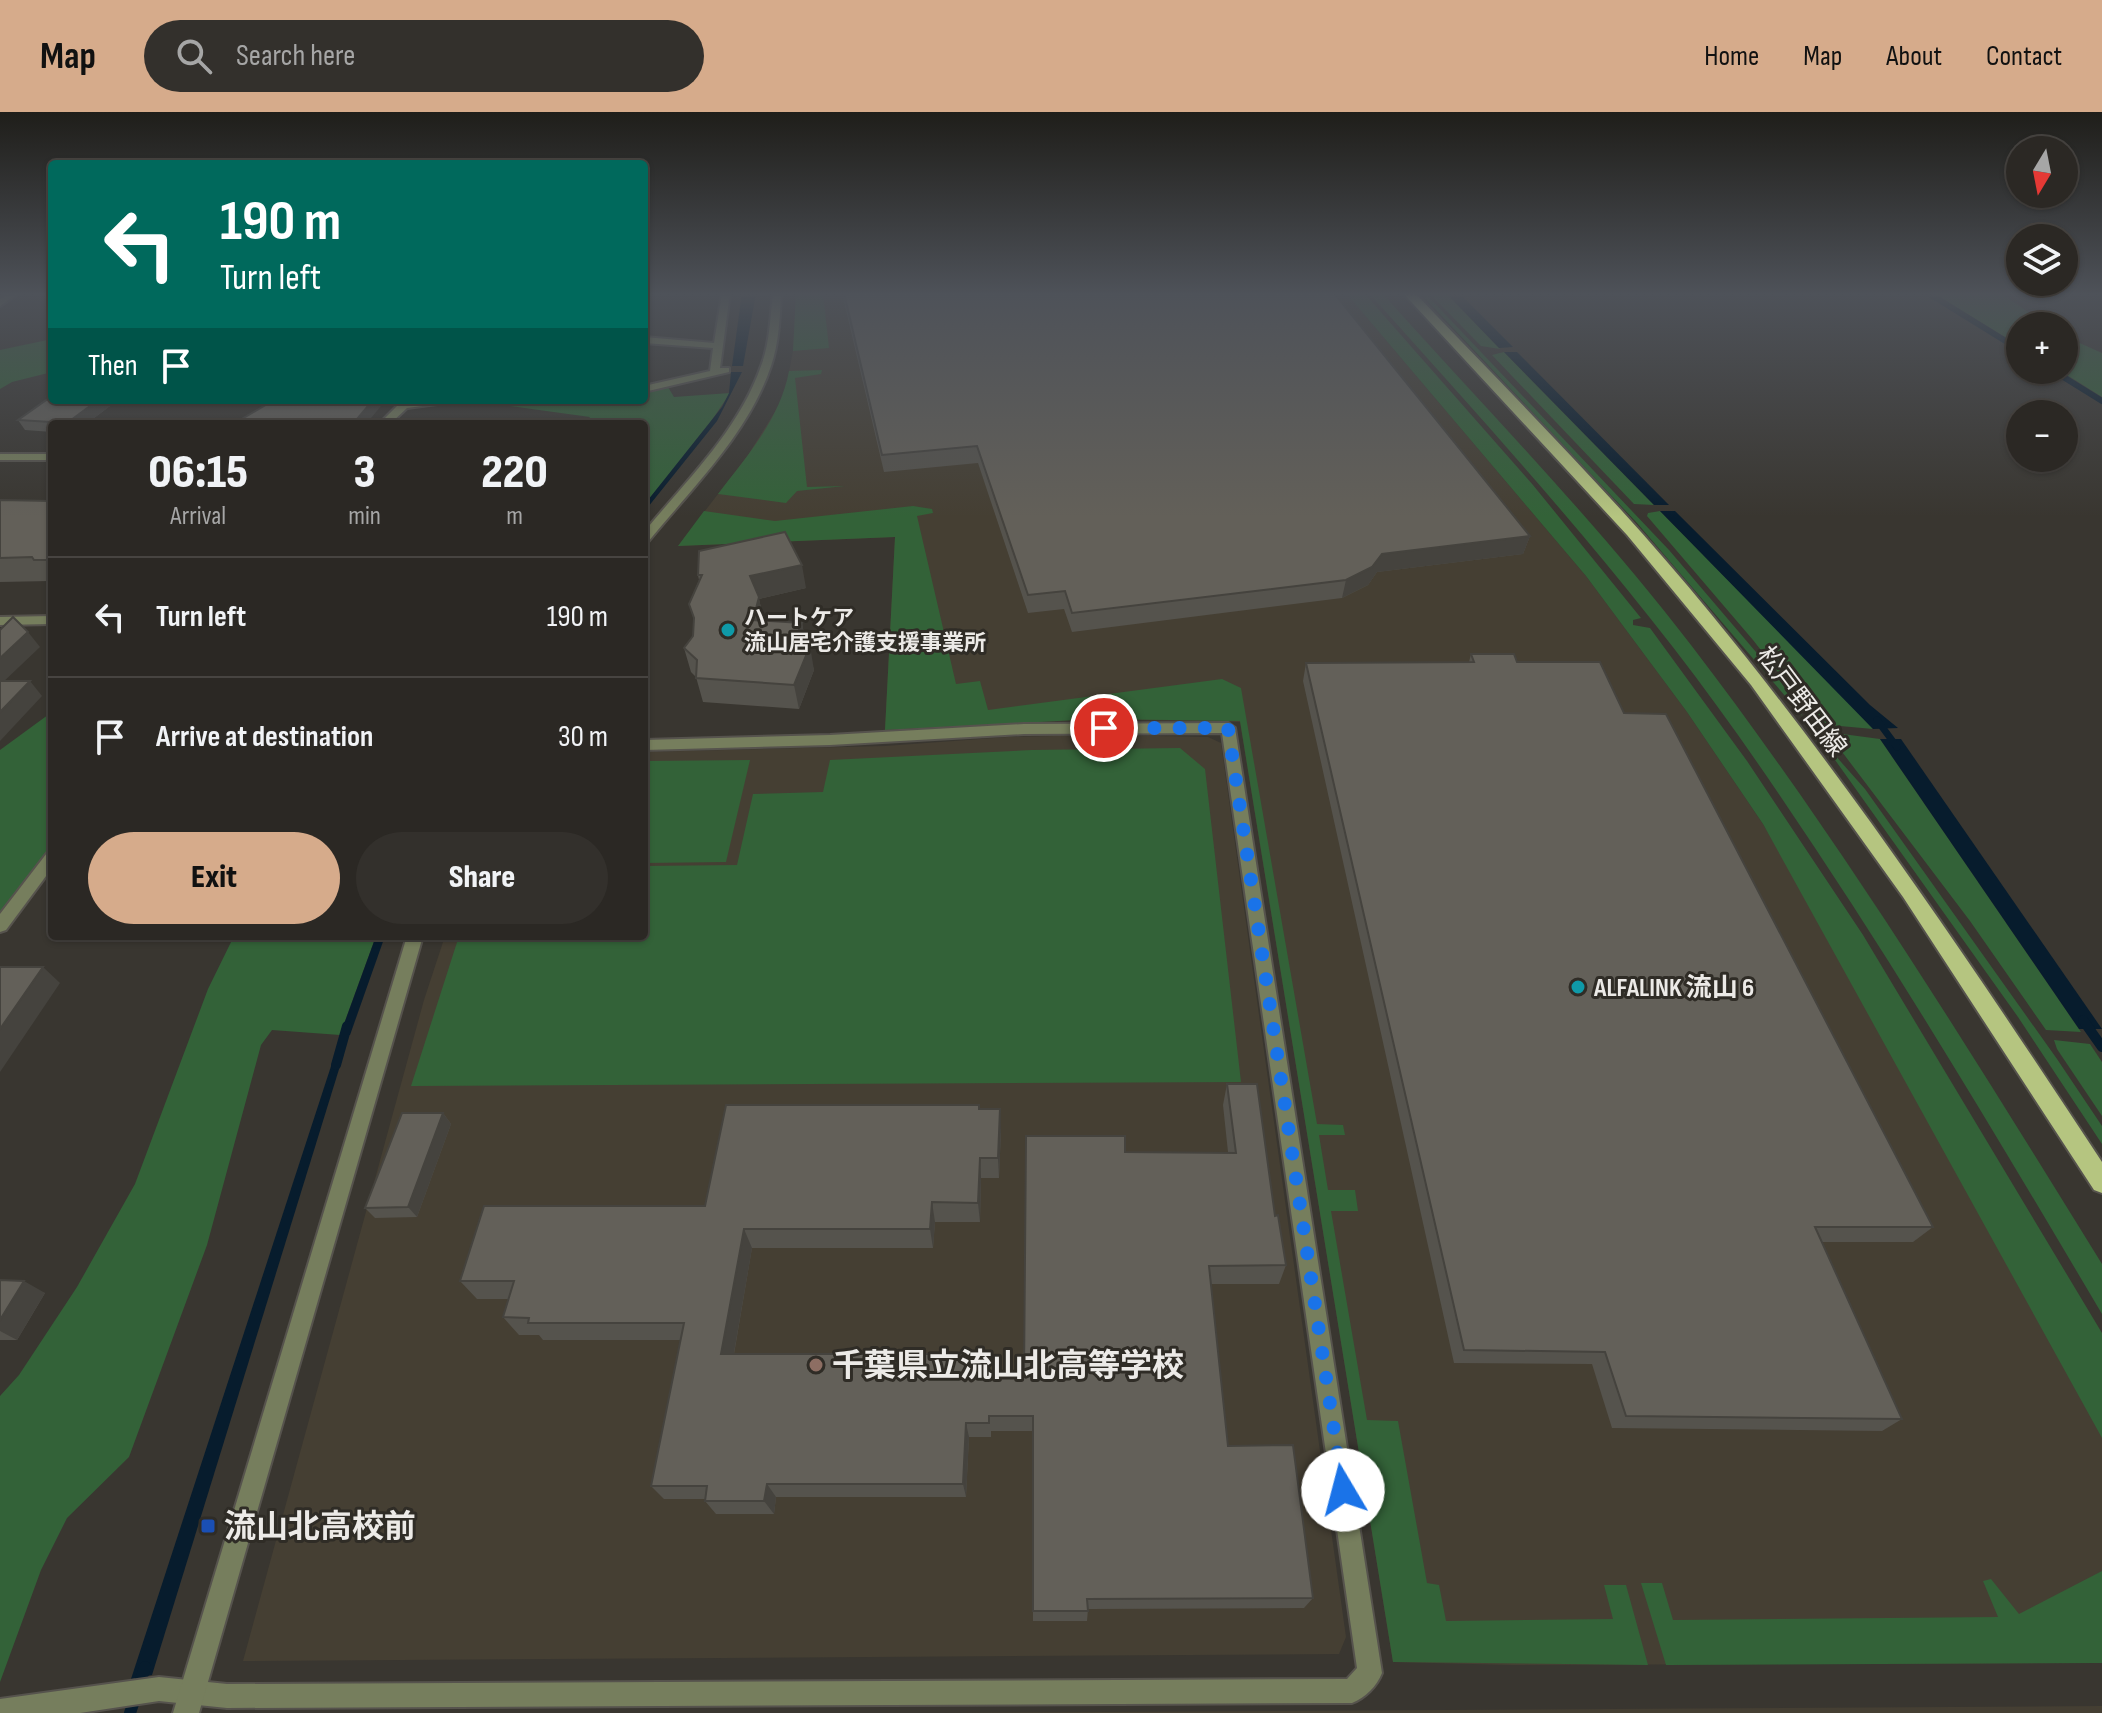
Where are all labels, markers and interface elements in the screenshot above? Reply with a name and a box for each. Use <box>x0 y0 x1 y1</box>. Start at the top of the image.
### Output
search box <box>144 20 704 92</box>
text: Map <box>40 34 96 79</box>
icon: search <box>172 34 216 78</box>
text: Search here <box>236 38 355 74</box>
text: Home <box>1704 40 1759 73</box>
text: Map <box>1803 40 1842 73</box>
text: About <box>1886 40 1942 73</box>
text: Contact <box>1986 40 2062 73</box>
north arrow <box>2006 136 2078 208</box>
map controls <box>2006 136 2078 472</box>
text: 190 m <box>220 189 341 256</box>
icon: left <box>88 192 192 296</box>
button: layers <box>2006 224 2078 296</box>
text: Turn left <box>220 257 321 300</box>
button: + <box>2006 312 2078 384</box>
icon: arrive <box>154 344 198 388</box>
text: Then <box>88 348 138 384</box>
button: − <box>2006 400 2078 472</box>
text: 06:15 <box>148 444 248 501</box>
text: 3 <box>354 444 376 501</box>
text: 220 <box>481 444 548 501</box>
text: Arrival <box>170 501 226 532</box>
text: min <box>348 501 381 532</box>
text: m <box>506 501 523 532</box>
icon: left <box>88 595 132 639</box>
text: Turn left <box>156 599 246 635</box>
text: 190 m <box>547 599 608 635</box>
place label: ハートケア 流山居宅介護支援事業所 <box>744 605 986 657</box>
marker: ハートケア 流山居宅介護支援事業所 <box>719 621 737 639</box>
street label: 松戸野田線 <box>1749 641 1852 763</box>
pin <box>1070 694 1138 762</box>
icon: arrive <box>1082 706 1126 750</box>
icon: arrive <box>88 715 132 759</box>
text: Arrive at destination <box>156 719 373 755</box>
text: 30 m <box>558 719 608 755</box>
button: Exit <box>88 832 340 924</box>
button: Share <box>356 832 608 924</box>
place label: ALFALINK 流山 6 <box>1593 973 1754 1004</box>
marker: ALFALINK 流山 6 <box>1569 978 1587 996</box>
place label: 千葉県立流山北高等学校 <box>832 1347 1184 1386</box>
marker: 千葉県立流山北高等学校 <box>807 1356 825 1374</box>
position arrow <box>1301 1448 1385 1532</box>
place label: 流山北高校前 <box>224 1508 416 1547</box>
marker: 流山北高校前 <box>199 1517 217 1535</box>

